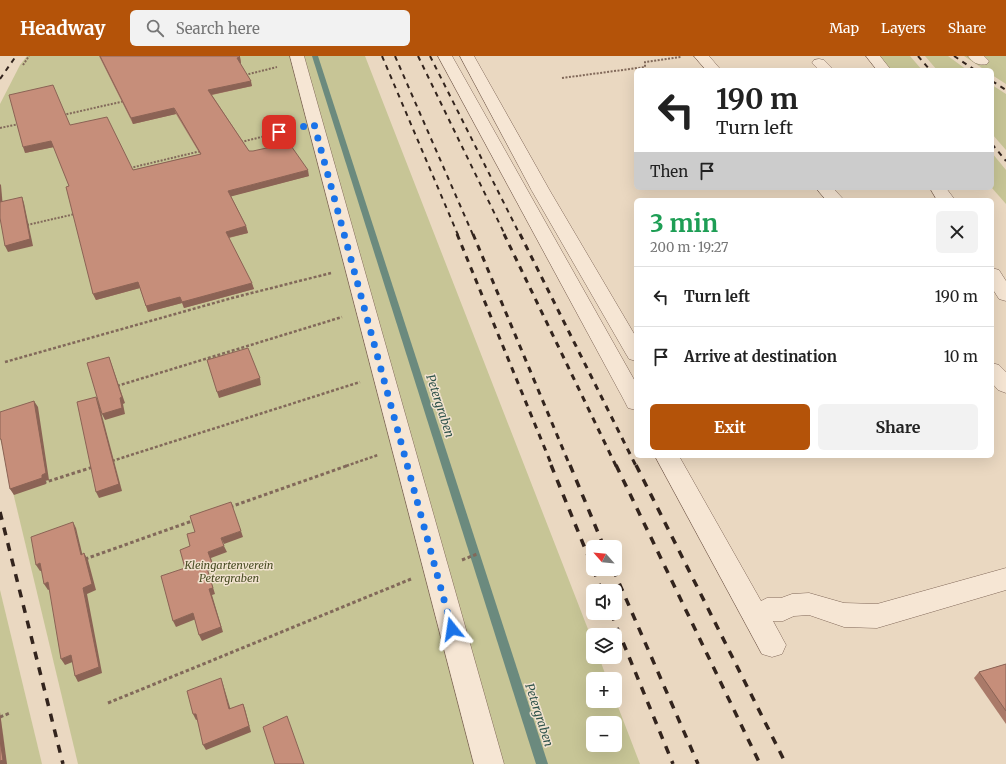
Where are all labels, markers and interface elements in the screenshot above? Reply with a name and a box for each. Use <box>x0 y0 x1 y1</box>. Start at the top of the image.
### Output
search box <box>130 10 410 46</box>
text: Headway <box>20 16 106 40</box>
icon: search <box>144 17 166 39</box>
text: Search here <box>176 19 260 38</box>
text: Map <box>829 19 859 37</box>
text: Layers <box>881 19 926 37</box>
text: Share <box>948 19 986 37</box>
text: 190 m <box>716 81 798 117</box>
icon: left <box>650 84 702 136</box>
pin <box>262 115 296 149</box>
text: Turn left <box>716 116 793 139</box>
icon: arrive <box>268 121 290 143</box>
icon: arrive <box>696 160 718 182</box>
text: Then <box>650 162 688 181</box>
text: 3 min <box>650 208 718 239</box>
button: close <box>936 211 978 253</box>
text: 200 m · 19:27 <box>650 239 729 256</box>
icon: left <box>650 286 672 308</box>
text: Turn left <box>684 287 750 306</box>
text: 190 m <box>935 287 978 306</box>
icon: arrive <box>650 346 672 368</box>
text: Arrive at destination <box>684 347 837 366</box>
text: 10 m <box>944 347 978 366</box>
water label: Petergraben <box>423 372 458 439</box>
button: Exit <box>650 404 810 450</box>
button: Share <box>818 404 978 450</box>
north arrow <box>586 540 622 576</box>
map controls <box>586 540 622 752</box>
park label: Kleingartenverein Petergraben <box>183 558 274 585</box>
button: sound <box>586 584 622 620</box>
position arrow <box>431 608 473 650</box>
button: layers <box>586 628 622 664</box>
button: + <box>586 672 622 708</box>
water label: Petergraben <box>522 681 557 748</box>
button: − <box>586 716 622 752</box>

